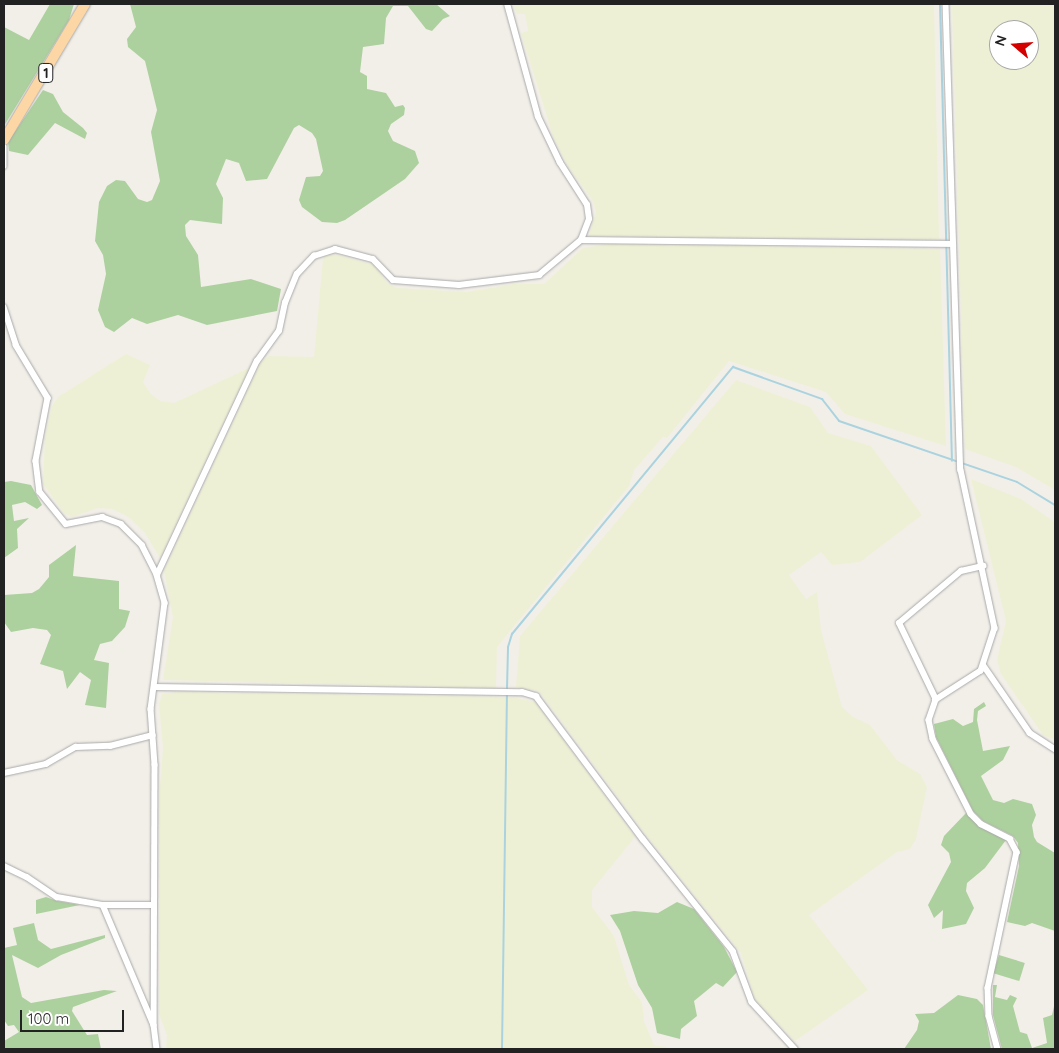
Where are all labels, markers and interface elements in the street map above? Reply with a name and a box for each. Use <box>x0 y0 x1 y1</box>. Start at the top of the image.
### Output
north arrow <box>989 20 1039 70</box>
text: N <box>991 33 1011 48</box>
road number: 1 <box>37 62 55 84</box>
scale bar <box>22 1000 126 1032</box>
text: 100 m <box>28 1009 69 1028</box>

